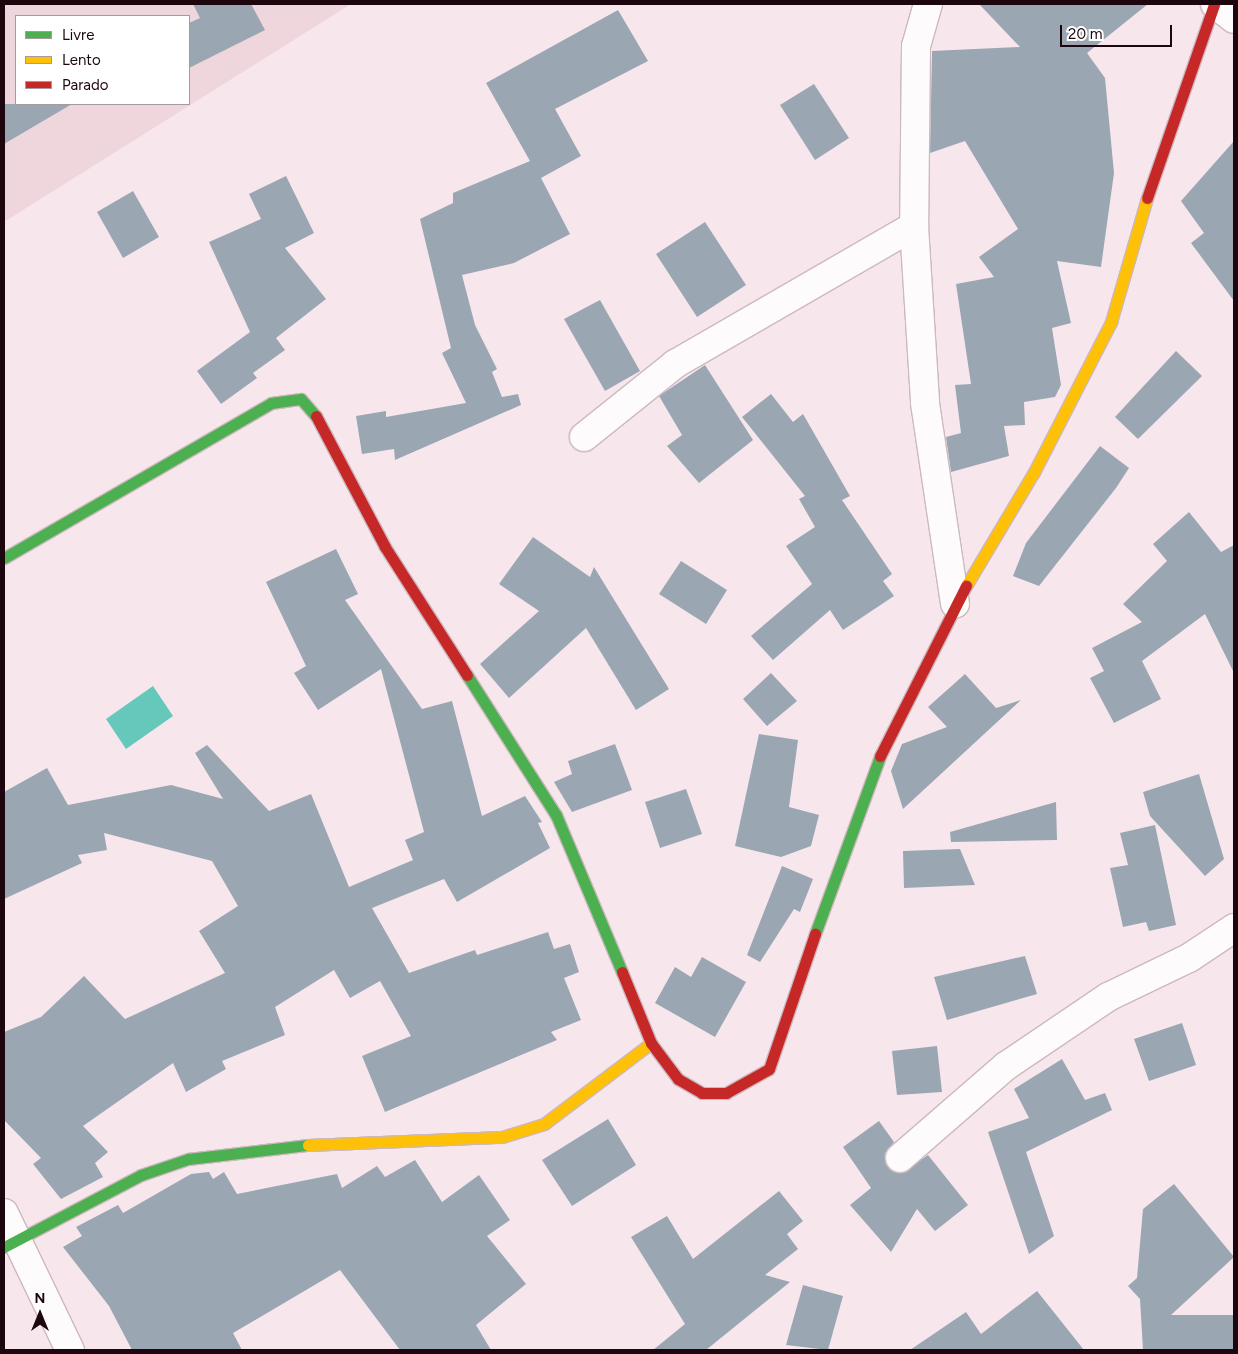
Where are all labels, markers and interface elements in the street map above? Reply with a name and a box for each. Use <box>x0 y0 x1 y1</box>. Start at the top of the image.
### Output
legend <box>15 15 190 105</box>
scale bar <box>1063 15 1176 47</box>
text: 20 m <box>1068 25 1102 43</box>
text: Livre <box>62 26 94 44</box>
text: Lento <box>62 51 101 69</box>
text: Parado <box>62 76 108 94</box>
north arrow <box>15 1289 65 1339</box>
text: N <box>35 1290 45 1307</box>

